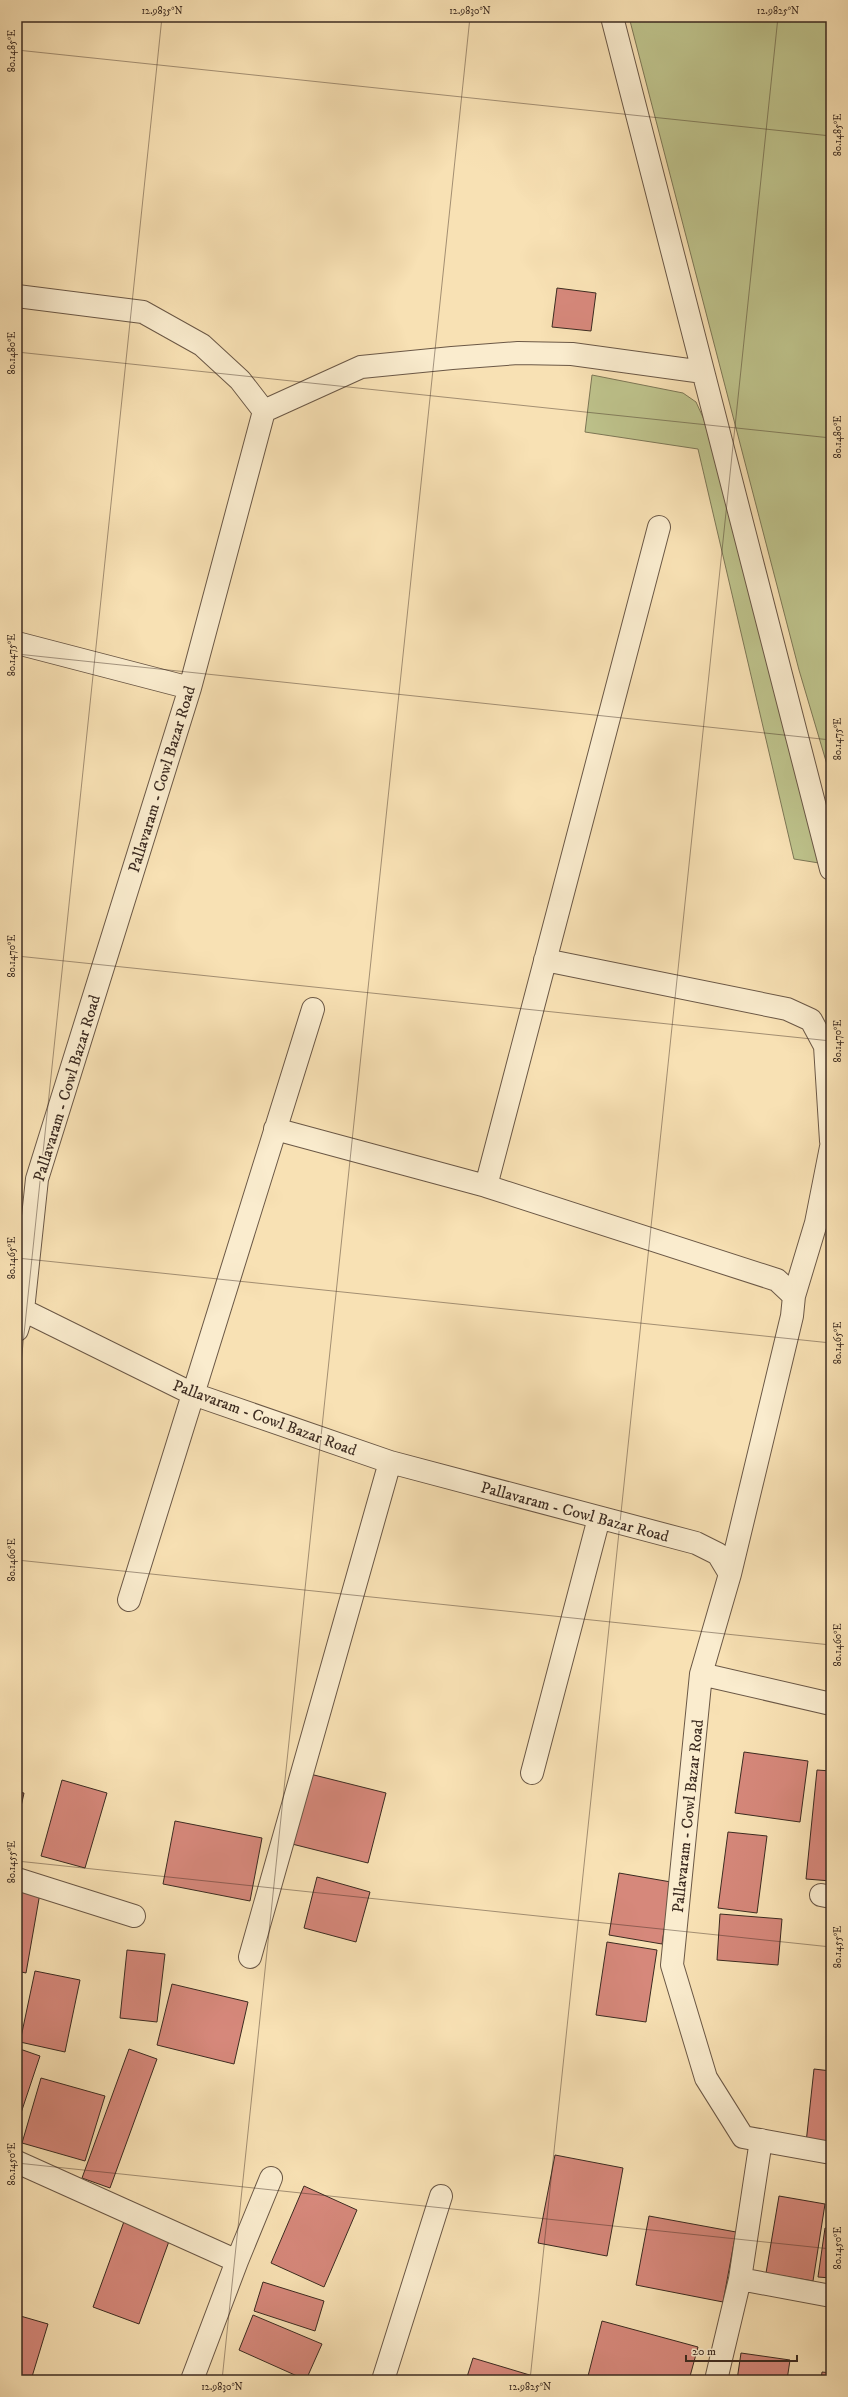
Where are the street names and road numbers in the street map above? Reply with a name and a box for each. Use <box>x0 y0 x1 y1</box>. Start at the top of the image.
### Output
street label: Pallavaram - Cowl Bazar Road <box>124 684 200 875</box>
street label: Pallavaram - Cowl Bazar Road <box>29 993 105 1184</box>
street label: Pallavaram - Cowl Bazar Road <box>170 1375 359 1461</box>
street label: Pallavaram - Cowl Bazar Road <box>478 1477 671 1547</box>
street label: Pallavaram - Cowl Bazar Road <box>668 1718 708 1914</box>

